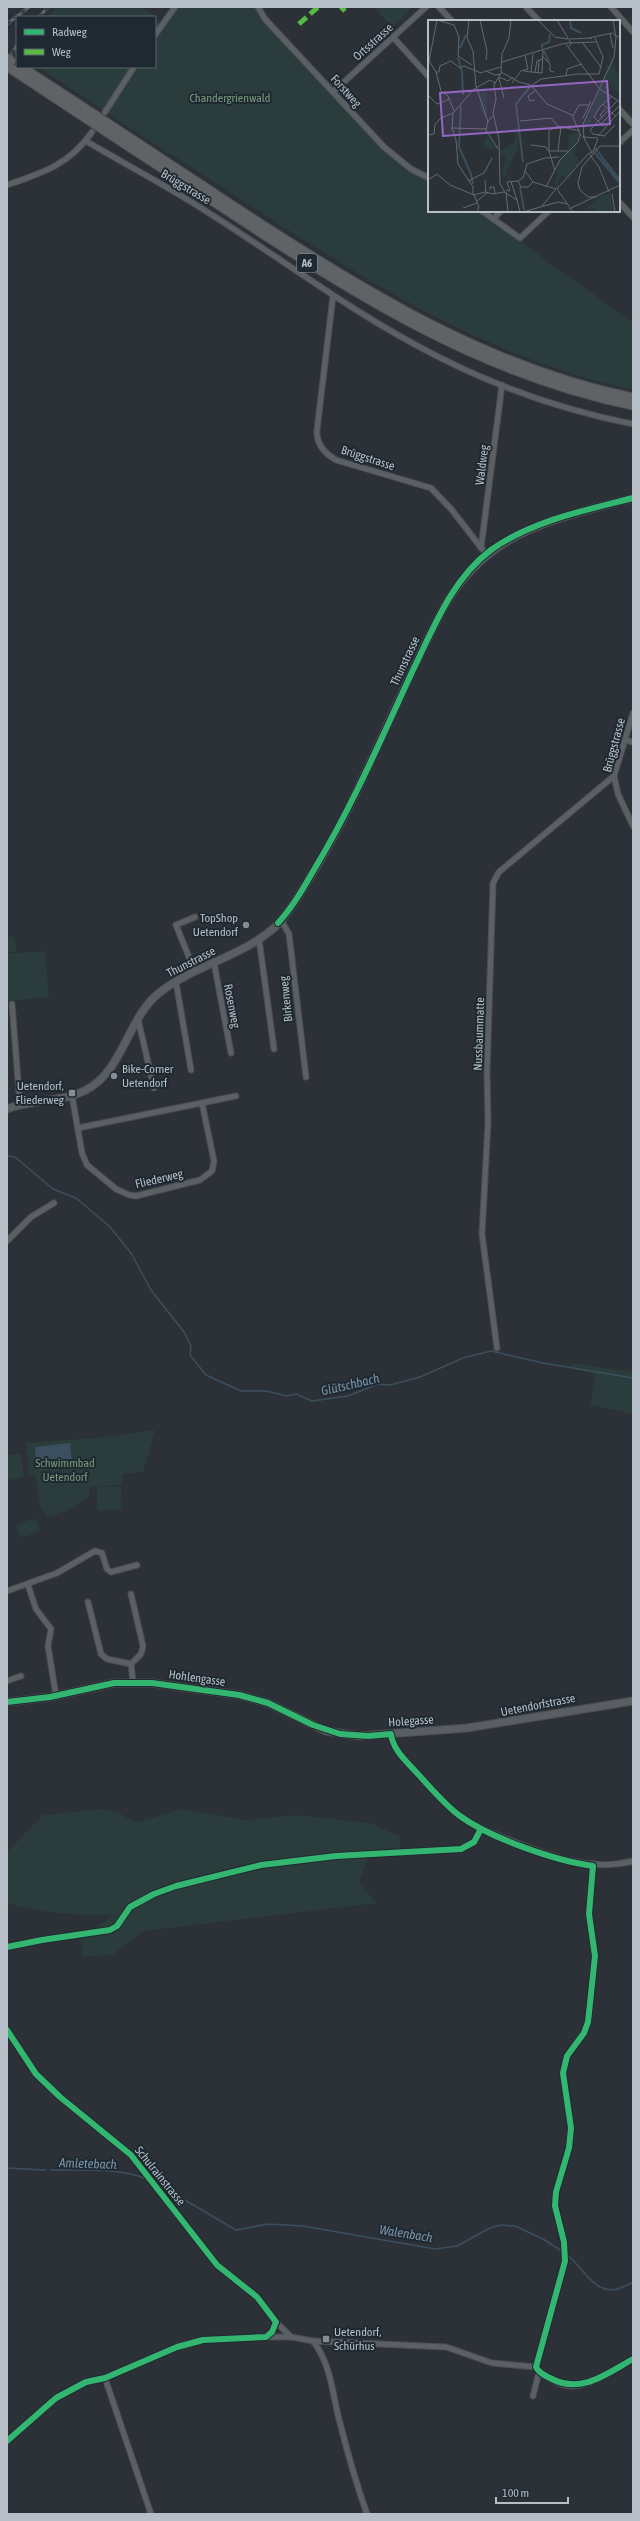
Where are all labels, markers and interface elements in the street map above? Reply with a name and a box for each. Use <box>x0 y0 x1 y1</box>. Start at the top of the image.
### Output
legend <box>16 16 156 68</box>
inset map <box>428 20 620 212</box>
street label: Ortsstrasse <box>350 21 396 63</box>
text: Radweg <box>52 25 88 39</box>
text: Weg <box>52 45 72 59</box>
street label: Forstweg <box>328 72 365 111</box>
park label: Chandergrienwald <box>189 91 271 105</box>
street label: Brüggstrasse <box>159 167 213 207</box>
road number: A6 <box>297 254 317 272</box>
street label: Brüggstrasse <box>339 443 397 473</box>
street label: Waldweg <box>473 443 492 486</box>
street label: Thunstrasse <box>387 634 423 688</box>
street label: Brüggstrasse <box>600 716 628 774</box>
place label: TopShop Uetendorf <box>193 911 239 939</box>
marker: TopShop Uetendorf <box>241 920 251 930</box>
street label: Thunstrasse <box>164 944 218 980</box>
street label: Birkenweg <box>277 975 295 1023</box>
street label: Rosenweg <box>221 983 243 1030</box>
street label: Nussbaummatte <box>471 997 487 1071</box>
place label: Bike-Corner Uetendorf <box>122 1062 174 1090</box>
marker: Bike-Corner Uetendorf <box>109 1071 119 1081</box>
place label: Uetendorf, Fliederweg <box>16 1079 65 1107</box>
marker: Uetendorf, Fliederweg <box>67 1088 77 1098</box>
street label: Fliederweg <box>134 1167 185 1191</box>
water label: Glütschbach <box>319 1370 381 1398</box>
park label: Schwimmbad Uetendorf <box>35 1456 95 1484</box>
street label: Hohlengasse <box>168 1667 226 1689</box>
street label: Uetendorfstrasse <box>500 1691 576 1719</box>
street label: Holegasse <box>388 1712 434 1730</box>
street label: Schulrainstrasse <box>132 2144 188 2208</box>
water label: Amletebach <box>58 2155 118 2172</box>
water label: Walenbach <box>378 2222 434 2245</box>
place label: Uetendorf, Schürhus <box>334 2325 381 2353</box>
marker: Uetendorf, Schürhus <box>321 2334 331 2344</box>
scale bar <box>496 2479 568 2505</box>
text: 100 m <box>502 2486 529 2500</box>

